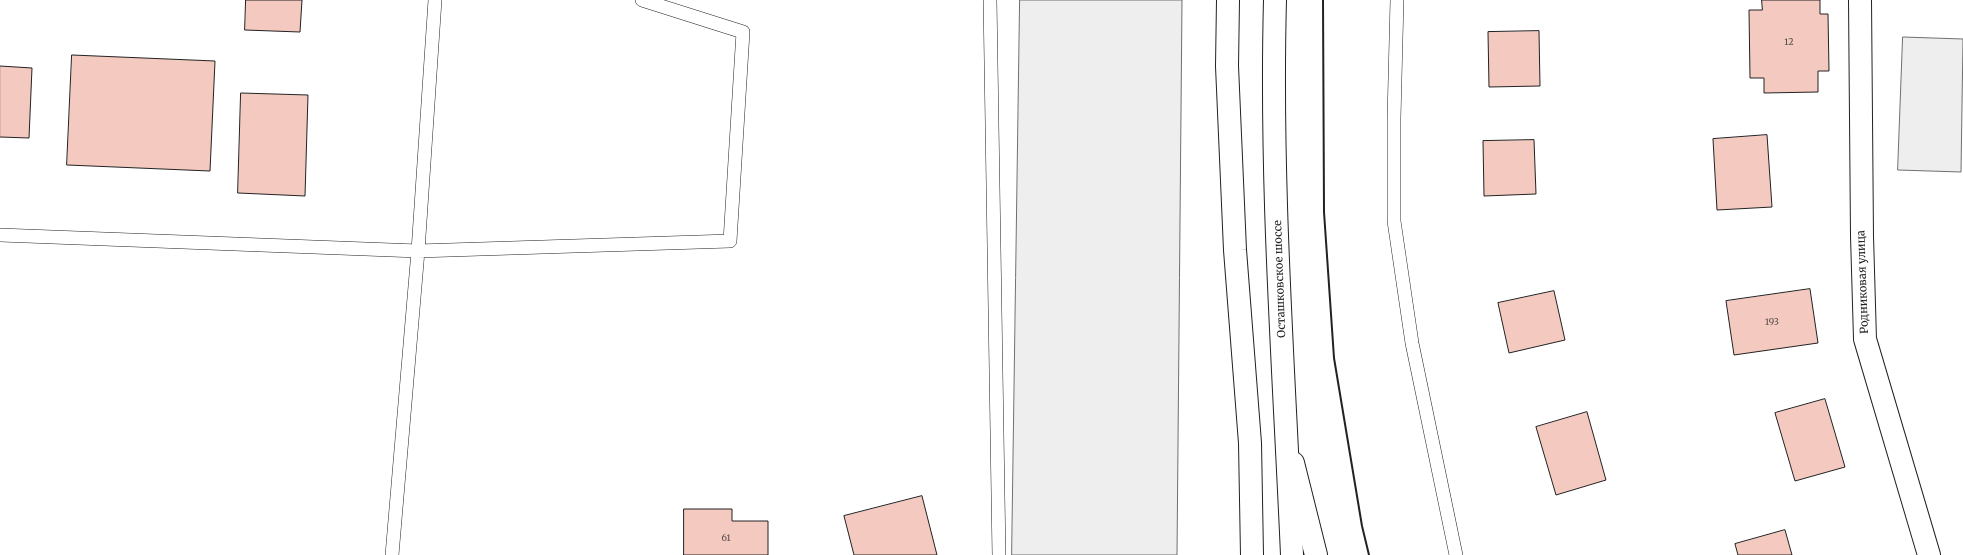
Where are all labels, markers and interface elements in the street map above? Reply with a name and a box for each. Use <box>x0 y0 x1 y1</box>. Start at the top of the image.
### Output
house number: 12 <box>1784 37 1794 47</box>
street label: Осташковское шоссе <box>1271 220 1289 338</box>
street label: Родниковая улица <box>1855 230 1871 334</box>
house number: 193 <box>1765 317 1779 327</box>
house number: 61 <box>722 533 730 543</box>

